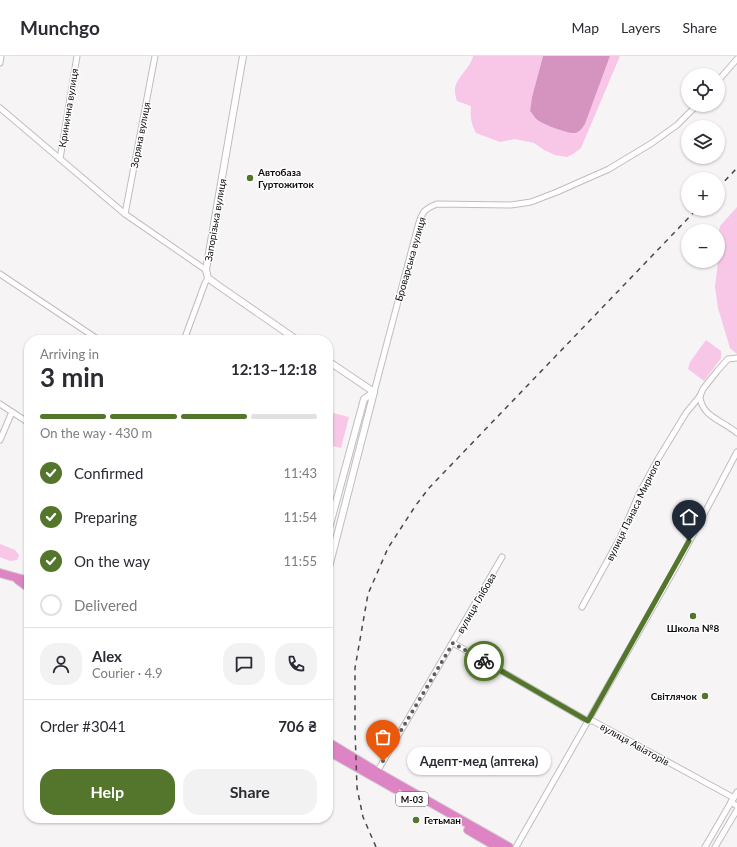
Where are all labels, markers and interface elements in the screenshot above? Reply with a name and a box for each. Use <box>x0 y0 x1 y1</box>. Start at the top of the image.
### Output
text: Munchgo <box>20 16 100 39</box>
text: Map <box>571 19 599 36</box>
text: Layers <box>621 19 661 36</box>
text: Share <box>683 19 717 36</box>
street label: Кринична вулиця <box>56 68 80 148</box>
map controls <box>681 68 725 268</box>
button: locate <box>681 68 725 112</box>
street label: Зоряна вулиця <box>128 101 152 169</box>
button: layers <box>681 120 725 164</box>
place label: Автобаза Гуртожиток <box>257 166 315 190</box>
button: + <box>681 172 725 216</box>
marker: Автобаза Гуртожиток <box>245 173 255 183</box>
street label: Запорізька вулиця <box>202 178 228 262</box>
street label: Броварська вулиця <box>392 215 428 303</box>
button: − <box>681 224 725 268</box>
text: Arriving in <box>40 346 99 362</box>
text: 12:13–12:18 <box>231 360 317 378</box>
text: 3 min <box>40 361 104 393</box>
text: On the way · 430 m <box>40 425 152 441</box>
street label: вулиця Панаса Мирного <box>603 457 663 563</box>
icon: check <box>40 462 62 484</box>
text: Confirmed <box>74 464 143 482</box>
text: 11:43 <box>284 465 317 481</box>
pin <box>672 500 706 541</box>
icon: check <box>40 506 62 528</box>
icon: home <box>678 506 700 528</box>
text: Preparing <box>74 508 137 526</box>
text: 11:54 <box>284 509 317 525</box>
icon: check <box>40 550 62 572</box>
text: On the way <box>74 552 150 570</box>
text: 11:55 <box>284 553 317 569</box>
street label: вулиця Глібова <box>454 571 498 635</box>
text: Delivered <box>74 596 137 614</box>
marker: Школа №8 <box>688 611 698 621</box>
place label: Школа №8 <box>667 622 720 634</box>
courier <box>464 641 504 681</box>
button: person <box>40 643 82 685</box>
button: chat <box>223 643 265 685</box>
button: phone <box>275 643 317 685</box>
text: Alex <box>92 647 122 665</box>
icon: bike <box>473 650 495 672</box>
text: Courier · 4.9 <box>92 665 163 681</box>
place label: Світлячок <box>651 690 698 702</box>
marker: Світлячок <box>700 691 710 701</box>
text: Order #3041 <box>40 717 126 735</box>
text: 706 ₴ <box>278 717 317 735</box>
pin <box>366 720 400 761</box>
street label: вулиця Авіаторів <box>598 720 672 768</box>
icon: bag <box>372 726 394 748</box>
callout: Адепт-мед (аптека) <box>407 747 551 775</box>
text: Адепт-мед (аптека) <box>420 753 538 769</box>
button: Help <box>40 769 175 815</box>
button: Share <box>183 769 317 815</box>
road number: М-03 <box>396 792 428 806</box>
place label: Гетьман <box>424 814 461 826</box>
marker: Гетьман <box>411 815 421 825</box>

